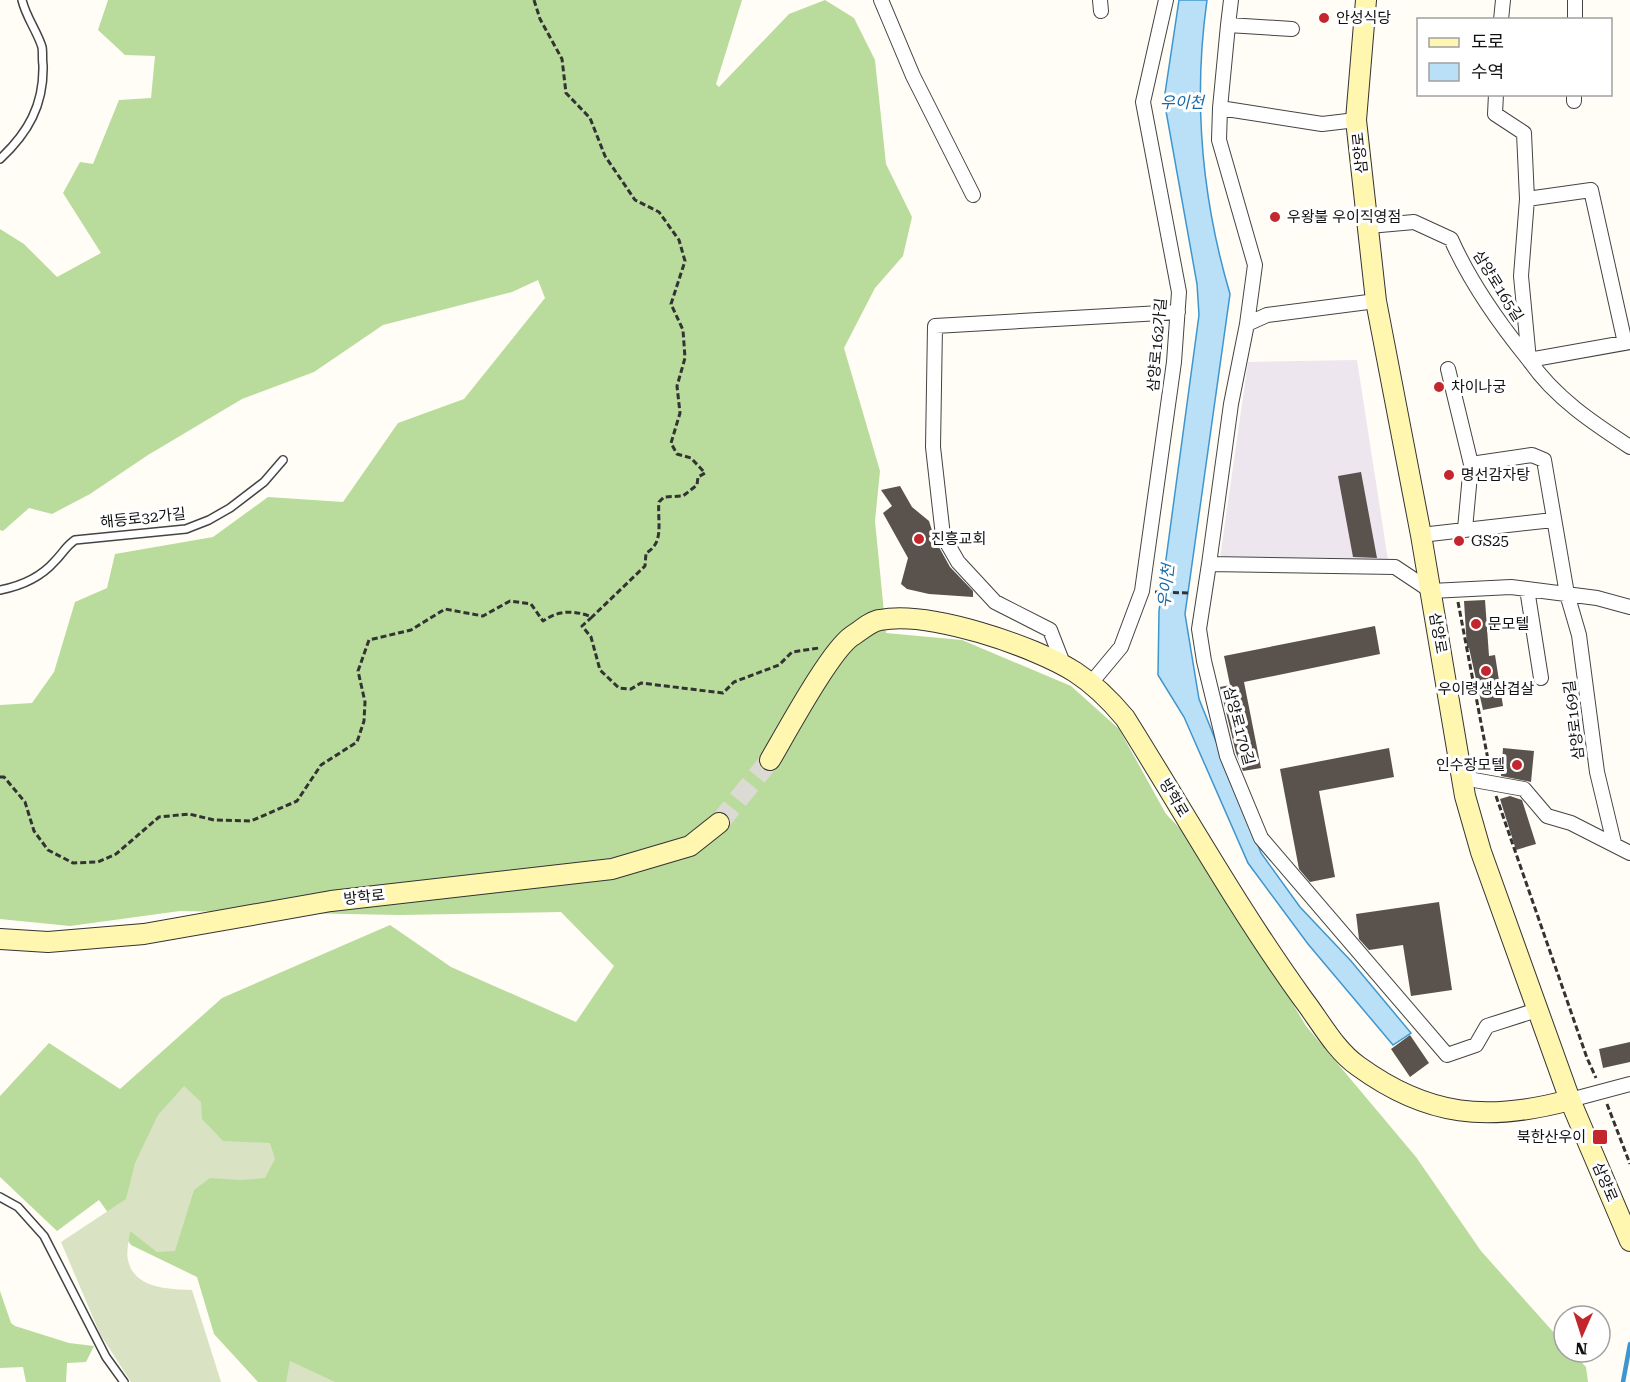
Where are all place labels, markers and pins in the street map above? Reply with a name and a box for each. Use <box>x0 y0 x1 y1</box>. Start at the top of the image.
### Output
place label: 안성식당 <box>1336 9 1391 27</box>
marker: 안성식당 <box>1317 11 1331 25</box>
place label: 우왕불 우이직영점 <box>1287 208 1401 226</box>
marker: 우왕불 우이직영점 <box>1268 210 1282 224</box>
place label: 차이나궁 <box>1451 378 1506 396</box>
marker: 차이나궁 <box>1432 380 1446 394</box>
place label: 명선감자탕 <box>1461 466 1530 484</box>
marker: 명선감자탕 <box>1442 468 1456 482</box>
place label: 진흥교회 <box>931 530 986 548</box>
marker: 진흥교회 <box>912 532 926 546</box>
place label: GS25 <box>1471 532 1509 550</box>
marker: GS25 <box>1452 534 1466 548</box>
place label: 문모텔 <box>1488 615 1529 633</box>
marker: 문모텔 <box>1469 617 1483 631</box>
marker: 우이령생삼겹살 <box>1479 664 1493 678</box>
place label: 우이령생삼겹살 <box>1438 680 1534 698</box>
place label: 인수장모텔 <box>1436 756 1505 774</box>
marker: 인수장모텔 <box>1510 758 1524 772</box>
place label: 북한산우이 <box>1517 1128 1586 1146</box>
marker: 북한산우이 <box>1591 1128 1609 1146</box>

